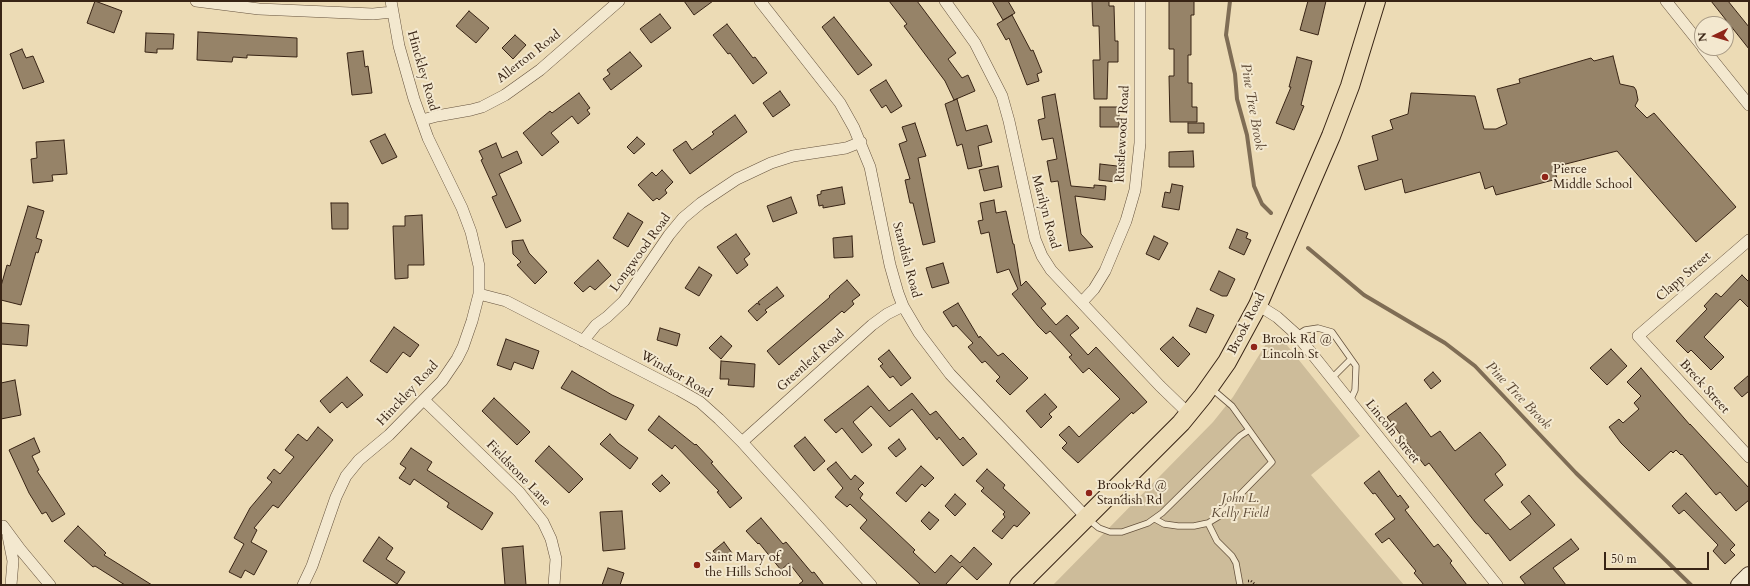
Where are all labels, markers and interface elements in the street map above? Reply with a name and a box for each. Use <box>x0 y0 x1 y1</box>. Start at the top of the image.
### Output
north arrow <box>1694 16 1734 56</box>
street label: Allerton Road <box>494 27 564 87</box>
street label: Hinckley Road <box>403 29 441 113</box>
text: N <box>1695 32 1710 42</box>
water label: Pine Tree Brook <box>1236 62 1268 152</box>
street label: Rustlewood Road <box>1113 85 1133 183</box>
place label: Pierce Middle School <box>1553 162 1632 193</box>
marker: Pierce Middle School <box>1540 172 1550 182</box>
street label: Marilyn Road <box>1028 173 1062 251</box>
street label: Longwood Road <box>607 211 675 295</box>
street label: Standish Road <box>888 220 924 300</box>
street label: Clapp Street <box>1653 249 1715 305</box>
street label: Brook Road <box>1225 291 1269 357</box>
street label: Greenleaf Road <box>774 327 848 395</box>
place label: Brook Rd @ Lincoln St <box>1262 332 1332 363</box>
marker: Brook Rd @ Lincoln St <box>1249 342 1259 352</box>
street label: Windsor Road <box>637 348 715 402</box>
street label: Breck Street <box>1676 357 1732 417</box>
street label: Hinckley Road <box>374 358 442 430</box>
water label: Pine Tree Brook <box>1481 359 1555 433</box>
street label: Lincoln Street <box>1362 397 1422 467</box>
street label: Fieldstone Lane <box>482 438 554 510</box>
place label: Brook Rd @ Standish Rd <box>1097 478 1167 509</box>
marker: Brook Rd @ Standish Rd <box>1084 488 1094 498</box>
park label: John L. Kelly Field <box>1211 491 1269 522</box>
scale bar <box>1606 544 1711 570</box>
place label: Saint Mary of the Hills School <box>705 550 792 581</box>
text: 50 m <box>1611 551 1637 567</box>
marker: Saint Mary of the Hills School <box>692 560 702 570</box>

